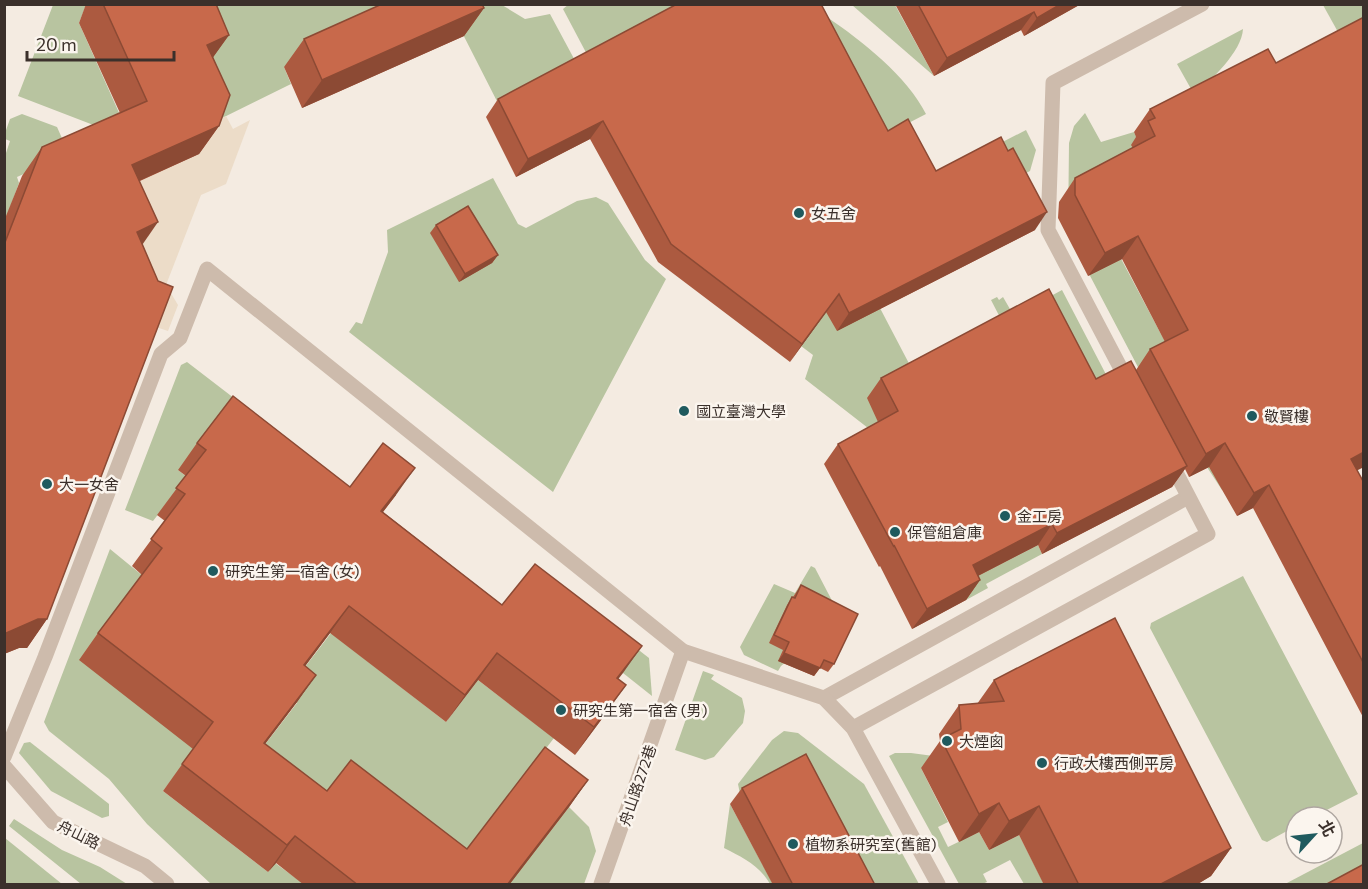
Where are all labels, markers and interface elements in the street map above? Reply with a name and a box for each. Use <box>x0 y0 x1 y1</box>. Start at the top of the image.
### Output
scale bar <box>27 24 174 62</box>
text: 20 m <box>36 33 77 55</box>
place label: 女五舍 <box>811 204 856 222</box>
marker: 女五舍 <box>792 206 806 220</box>
place label: 國立臺灣大學 <box>696 402 786 420</box>
marker: 國立臺灣大學 <box>677 404 691 418</box>
place label: 敬賢樓 <box>1264 407 1309 425</box>
marker: 敬賢樓 <box>1245 409 1259 423</box>
place label: 大一女舍 <box>59 475 119 493</box>
marker: 大一女舍 <box>40 477 54 491</box>
place label: 金工房 <box>1017 507 1062 525</box>
marker: 金工房 <box>998 509 1012 523</box>
place label: 保管組倉庫 <box>907 523 982 541</box>
marker: 保管組倉庫 <box>888 525 902 539</box>
place label: 研究生第一宿舍 (女) <box>225 562 359 580</box>
marker: 研究生第一宿舍 (女) <box>206 564 220 578</box>
place label: 研究生第一宿舍 (男) <box>573 701 707 719</box>
marker: 研究生第一宿舍 (男) <box>554 703 568 717</box>
place label: 大煙囪 <box>959 732 1004 750</box>
marker: 大煙囪 <box>940 734 954 748</box>
street label: 舟山路272巷 <box>615 742 659 828</box>
place label: 行政大樓西側平房 <box>1054 754 1174 772</box>
marker: 行政大樓西側平房 <box>1035 756 1049 770</box>
north arrow <box>1284 805 1344 865</box>
street label: 舟山路 <box>55 816 103 852</box>
text: 北 <box>1316 817 1340 839</box>
place label: 植物系研究室(舊館) <box>805 835 937 853</box>
marker: 植物系研究室(舊館) <box>786 837 800 851</box>

